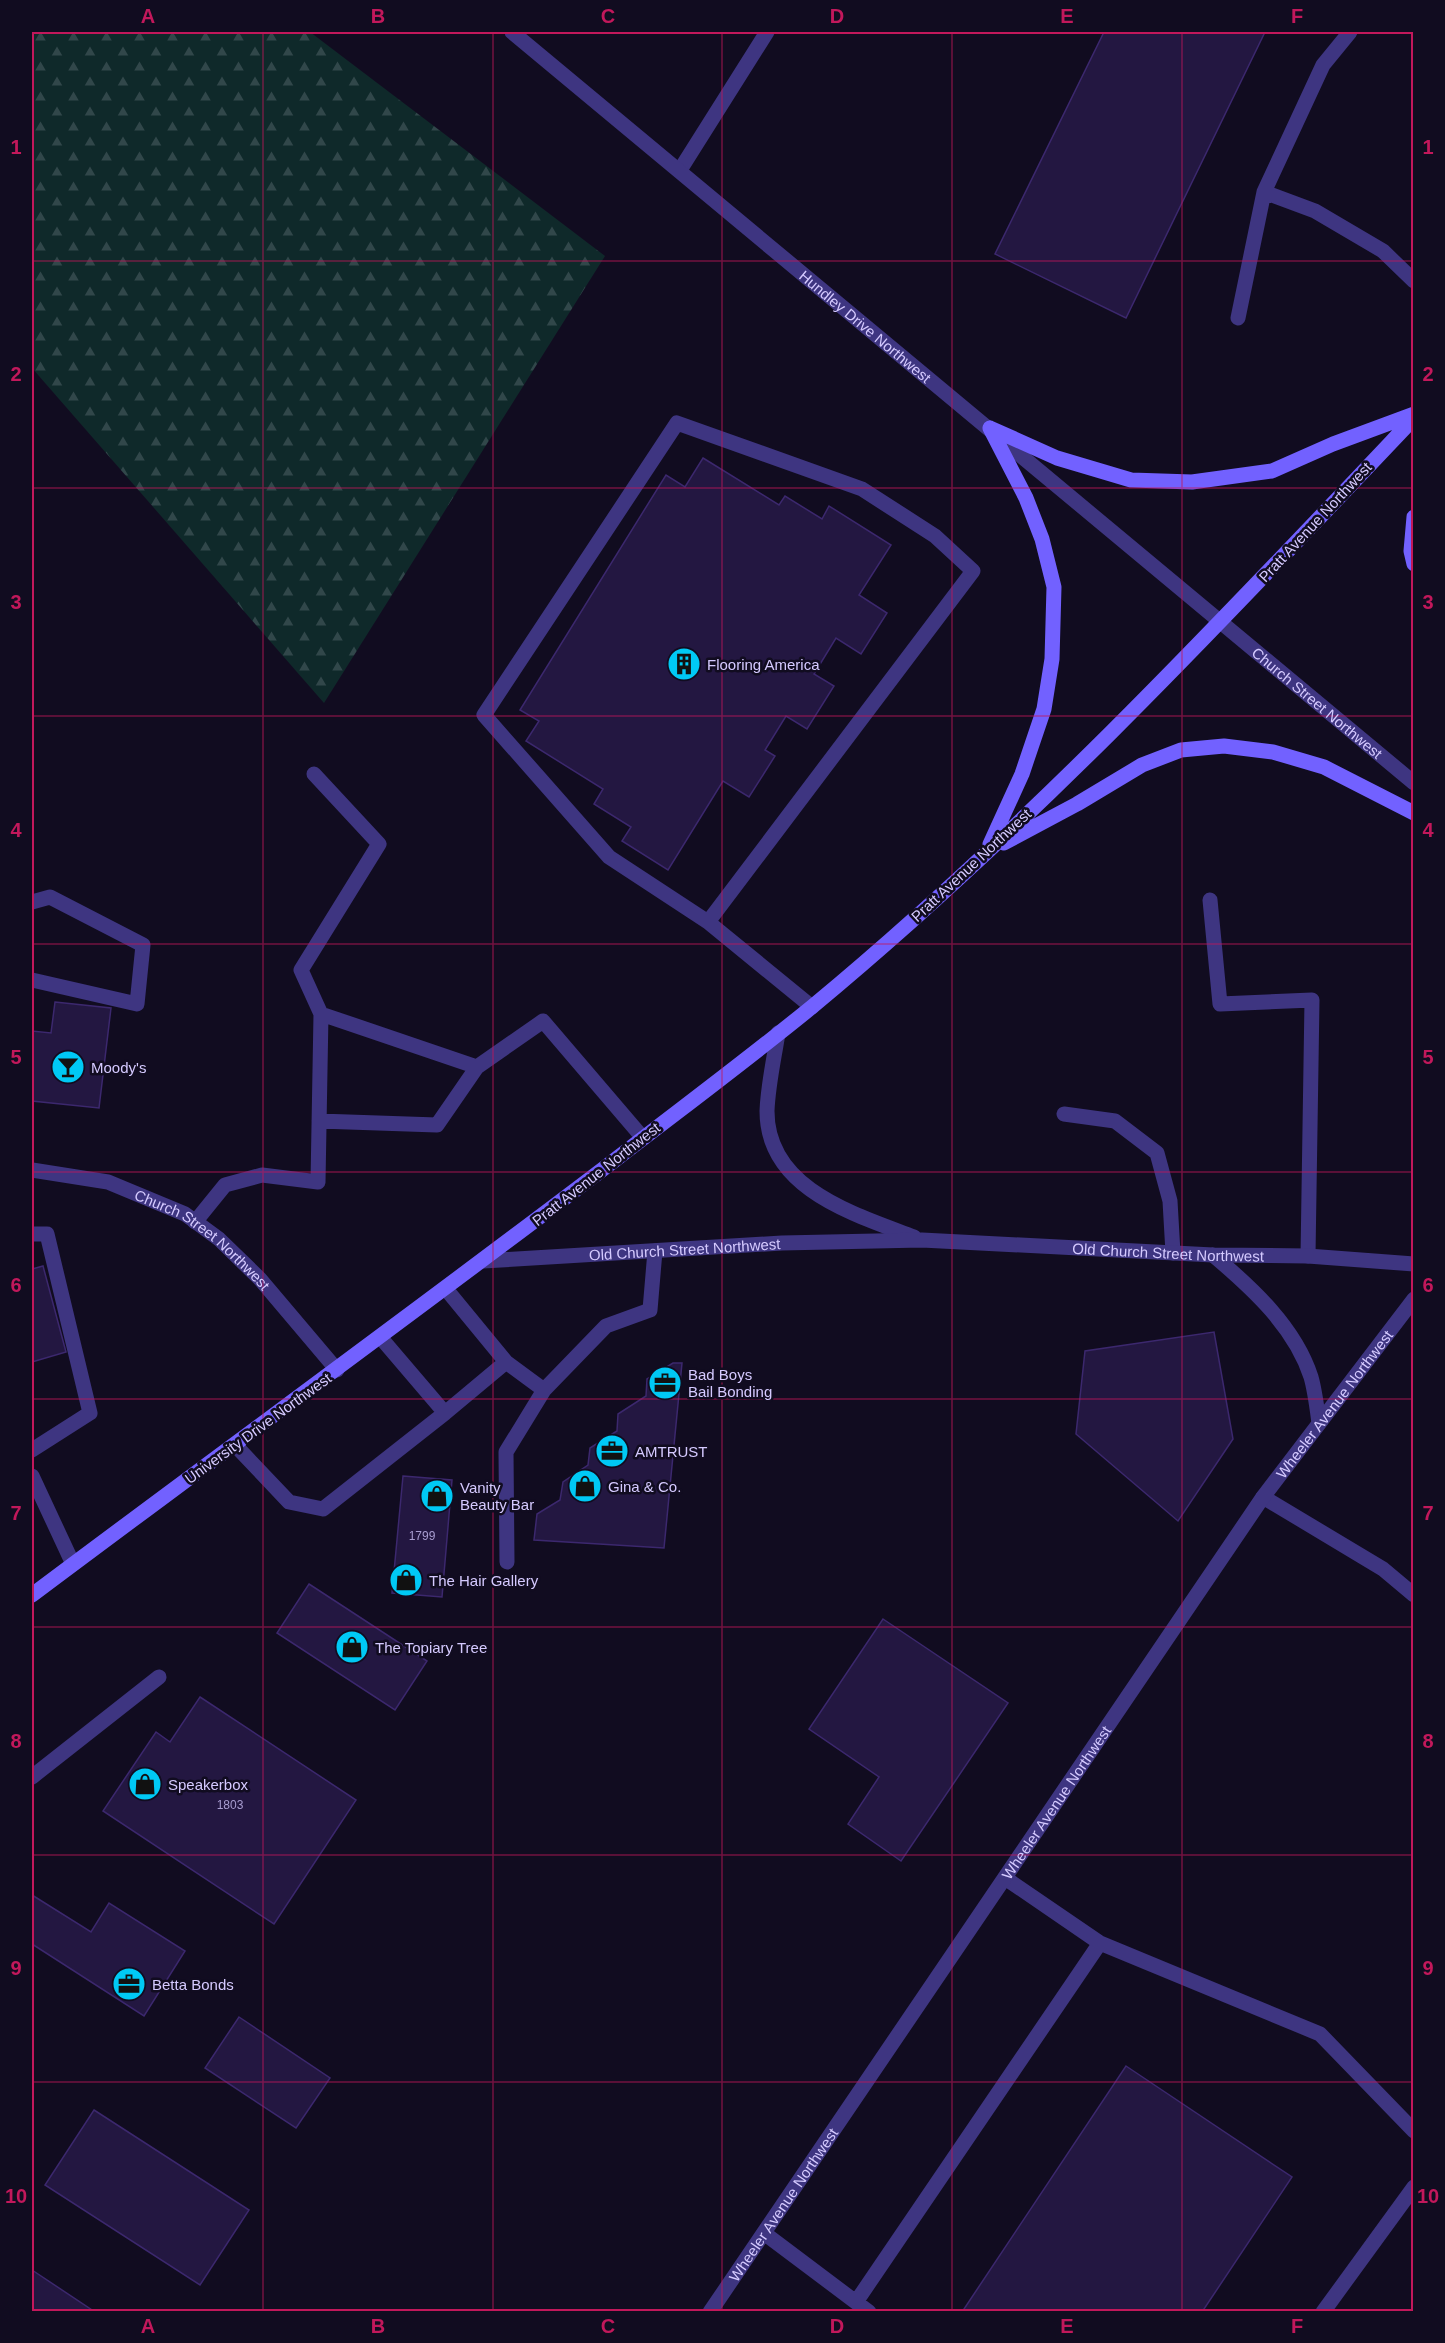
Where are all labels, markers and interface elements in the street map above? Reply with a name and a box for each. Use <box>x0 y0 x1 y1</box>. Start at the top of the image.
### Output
text: A <box>141 5 155 27</box>
text: B <box>371 5 385 27</box>
text: C <box>601 5 615 27</box>
text: D <box>830 5 844 27</box>
text: E <box>1060 5 1074 27</box>
text: F <box>1291 5 1303 27</box>
text: 1 <box>10 136 22 158</box>
text: 1 <box>1422 136 1434 158</box>
street label: Hundley Drive Northwest <box>796 267 935 387</box>
text: 2 <box>10 363 22 385</box>
text: 2 <box>1422 363 1434 385</box>
street label: Pratt Avenue Northwest <box>1255 458 1375 585</box>
text: 3 <box>10 591 22 613</box>
text: 3 <box>1422 591 1434 613</box>
street label: Church Street Northwest <box>1249 643 1387 762</box>
building icon: Flooring America <box>666 646 702 682</box>
place label: Flooring America <box>707 656 820 673</box>
street label: Pratt Avenue Northwest <box>908 805 1035 925</box>
text: 4 <box>10 819 22 841</box>
text: 4 <box>1422 819 1434 841</box>
text: 5 <box>10 1046 22 1068</box>
text: 5 <box>1422 1046 1434 1068</box>
bar icon: Moody's <box>50 1049 86 1085</box>
place label: Moody's <box>91 1059 146 1076</box>
street label: Pratt Avenue Northwest <box>529 1118 664 1229</box>
street label: Church Street Northwest <box>132 1186 274 1294</box>
street label: Old Church Street Northwest <box>588 1235 782 1263</box>
street label: Old Church Street Northwest <box>1072 1239 1265 1264</box>
text: 6 <box>10 1274 22 1296</box>
text: 6 <box>1422 1274 1434 1296</box>
street label: Wheeler Avenue Northwest <box>1272 1326 1396 1481</box>
office icon: Bad Boys Bail Bonding <box>647 1365 683 1401</box>
place label: Bad Boys Bail Bonding <box>688 1366 772 1400</box>
street label: University Drive Northwest <box>182 1369 335 1487</box>
office icon: AMTRUST <box>594 1433 630 1469</box>
place label: AMTRUST <box>635 1443 708 1460</box>
shop icon: Gina & Co. <box>567 1468 603 1504</box>
shop icon: Vanity Beauty Bar <box>419 1478 455 1514</box>
place label: Gina & Co. <box>608 1478 681 1495</box>
place label: Vanity Beauty Bar <box>460 1479 534 1513</box>
text: 7 <box>10 1502 22 1524</box>
text: 7 <box>1422 1502 1434 1524</box>
house number: 1799 <box>409 1529 436 1543</box>
shop icon: The Hair Gallery <box>388 1562 424 1598</box>
place label: The Hair Gallery <box>429 1572 539 1589</box>
shop icon: The Topiary Tree <box>334 1629 370 1665</box>
place label: The Topiary Tree <box>375 1639 487 1656</box>
street label: Wheeler Avenue Northwest <box>998 1722 1114 1882</box>
text: 8 <box>10 1730 22 1752</box>
text: 8 <box>1422 1730 1434 1752</box>
shop icon: Speakerbox <box>127 1766 163 1802</box>
place label: Speakerbox <box>168 1776 249 1793</box>
house number: 1803 <box>217 1798 244 1812</box>
text: 9 <box>10 1957 22 1979</box>
text: 9 <box>1422 1957 1434 1979</box>
office icon: Betta Bonds <box>111 1966 147 2002</box>
place label: Betta Bonds <box>152 1976 234 1993</box>
street label: Wheeler Avenue Northwest <box>725 2124 841 2284</box>
text: 10 <box>5 2185 27 2207</box>
text: 10 <box>1417 2185 1439 2207</box>
text: A <box>141 2315 155 2337</box>
text: B <box>371 2315 385 2337</box>
text: C <box>601 2315 615 2337</box>
text: D <box>830 2315 844 2337</box>
text: E <box>1060 2315 1074 2337</box>
text: F <box>1291 2315 1303 2337</box>

